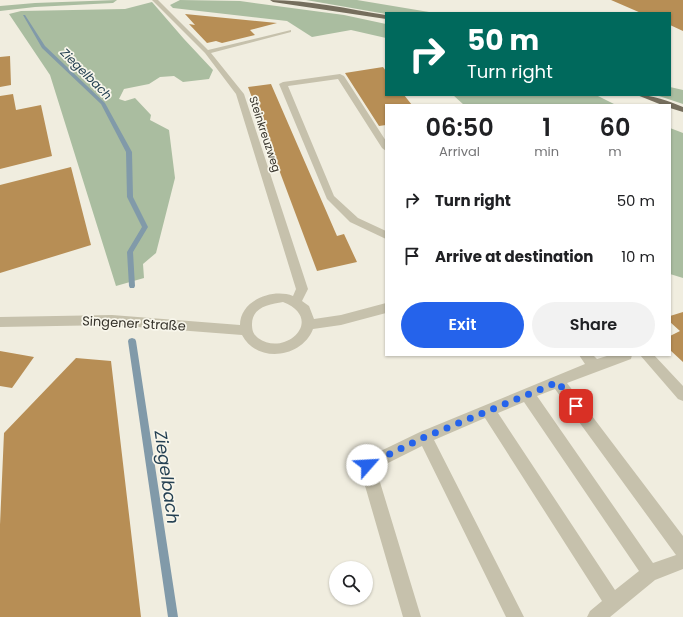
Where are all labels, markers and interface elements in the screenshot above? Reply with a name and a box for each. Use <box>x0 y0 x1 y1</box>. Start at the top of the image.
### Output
text: 50 m <box>467 21 539 60</box>
icon: right <box>401 28 453 80</box>
water label: Ziegelbach <box>56 43 116 103</box>
text: Turn right <box>467 59 553 84</box>
street label: Steinkreuzweg <box>245 94 285 174</box>
text: 06:50 <box>426 111 494 144</box>
text: 1 <box>542 111 551 144</box>
text: 60 <box>600 111 630 144</box>
text: Arrival <box>439 142 480 161</box>
text: min <box>534 142 559 161</box>
text: m <box>608 142 622 161</box>
icon: right <box>401 189 423 211</box>
text: Turn right <box>435 190 511 211</box>
text: 50 m <box>617 190 655 211</box>
icon: arrive <box>401 245 423 267</box>
text: Arrive at destination <box>435 246 593 267</box>
text: 10 m <box>621 246 655 267</box>
button: Exit <box>401 302 524 348</box>
button: Share <box>532 302 655 348</box>
street label: Singener Straße <box>82 311 186 336</box>
pin <box>559 389 593 423</box>
icon: arrive <box>565 395 587 417</box>
water label: Ziegelbach <box>148 428 185 525</box>
position arrow <box>346 444 388 486</box>
map controls <box>329 561 373 605</box>
button: search <box>329 561 373 605</box>

